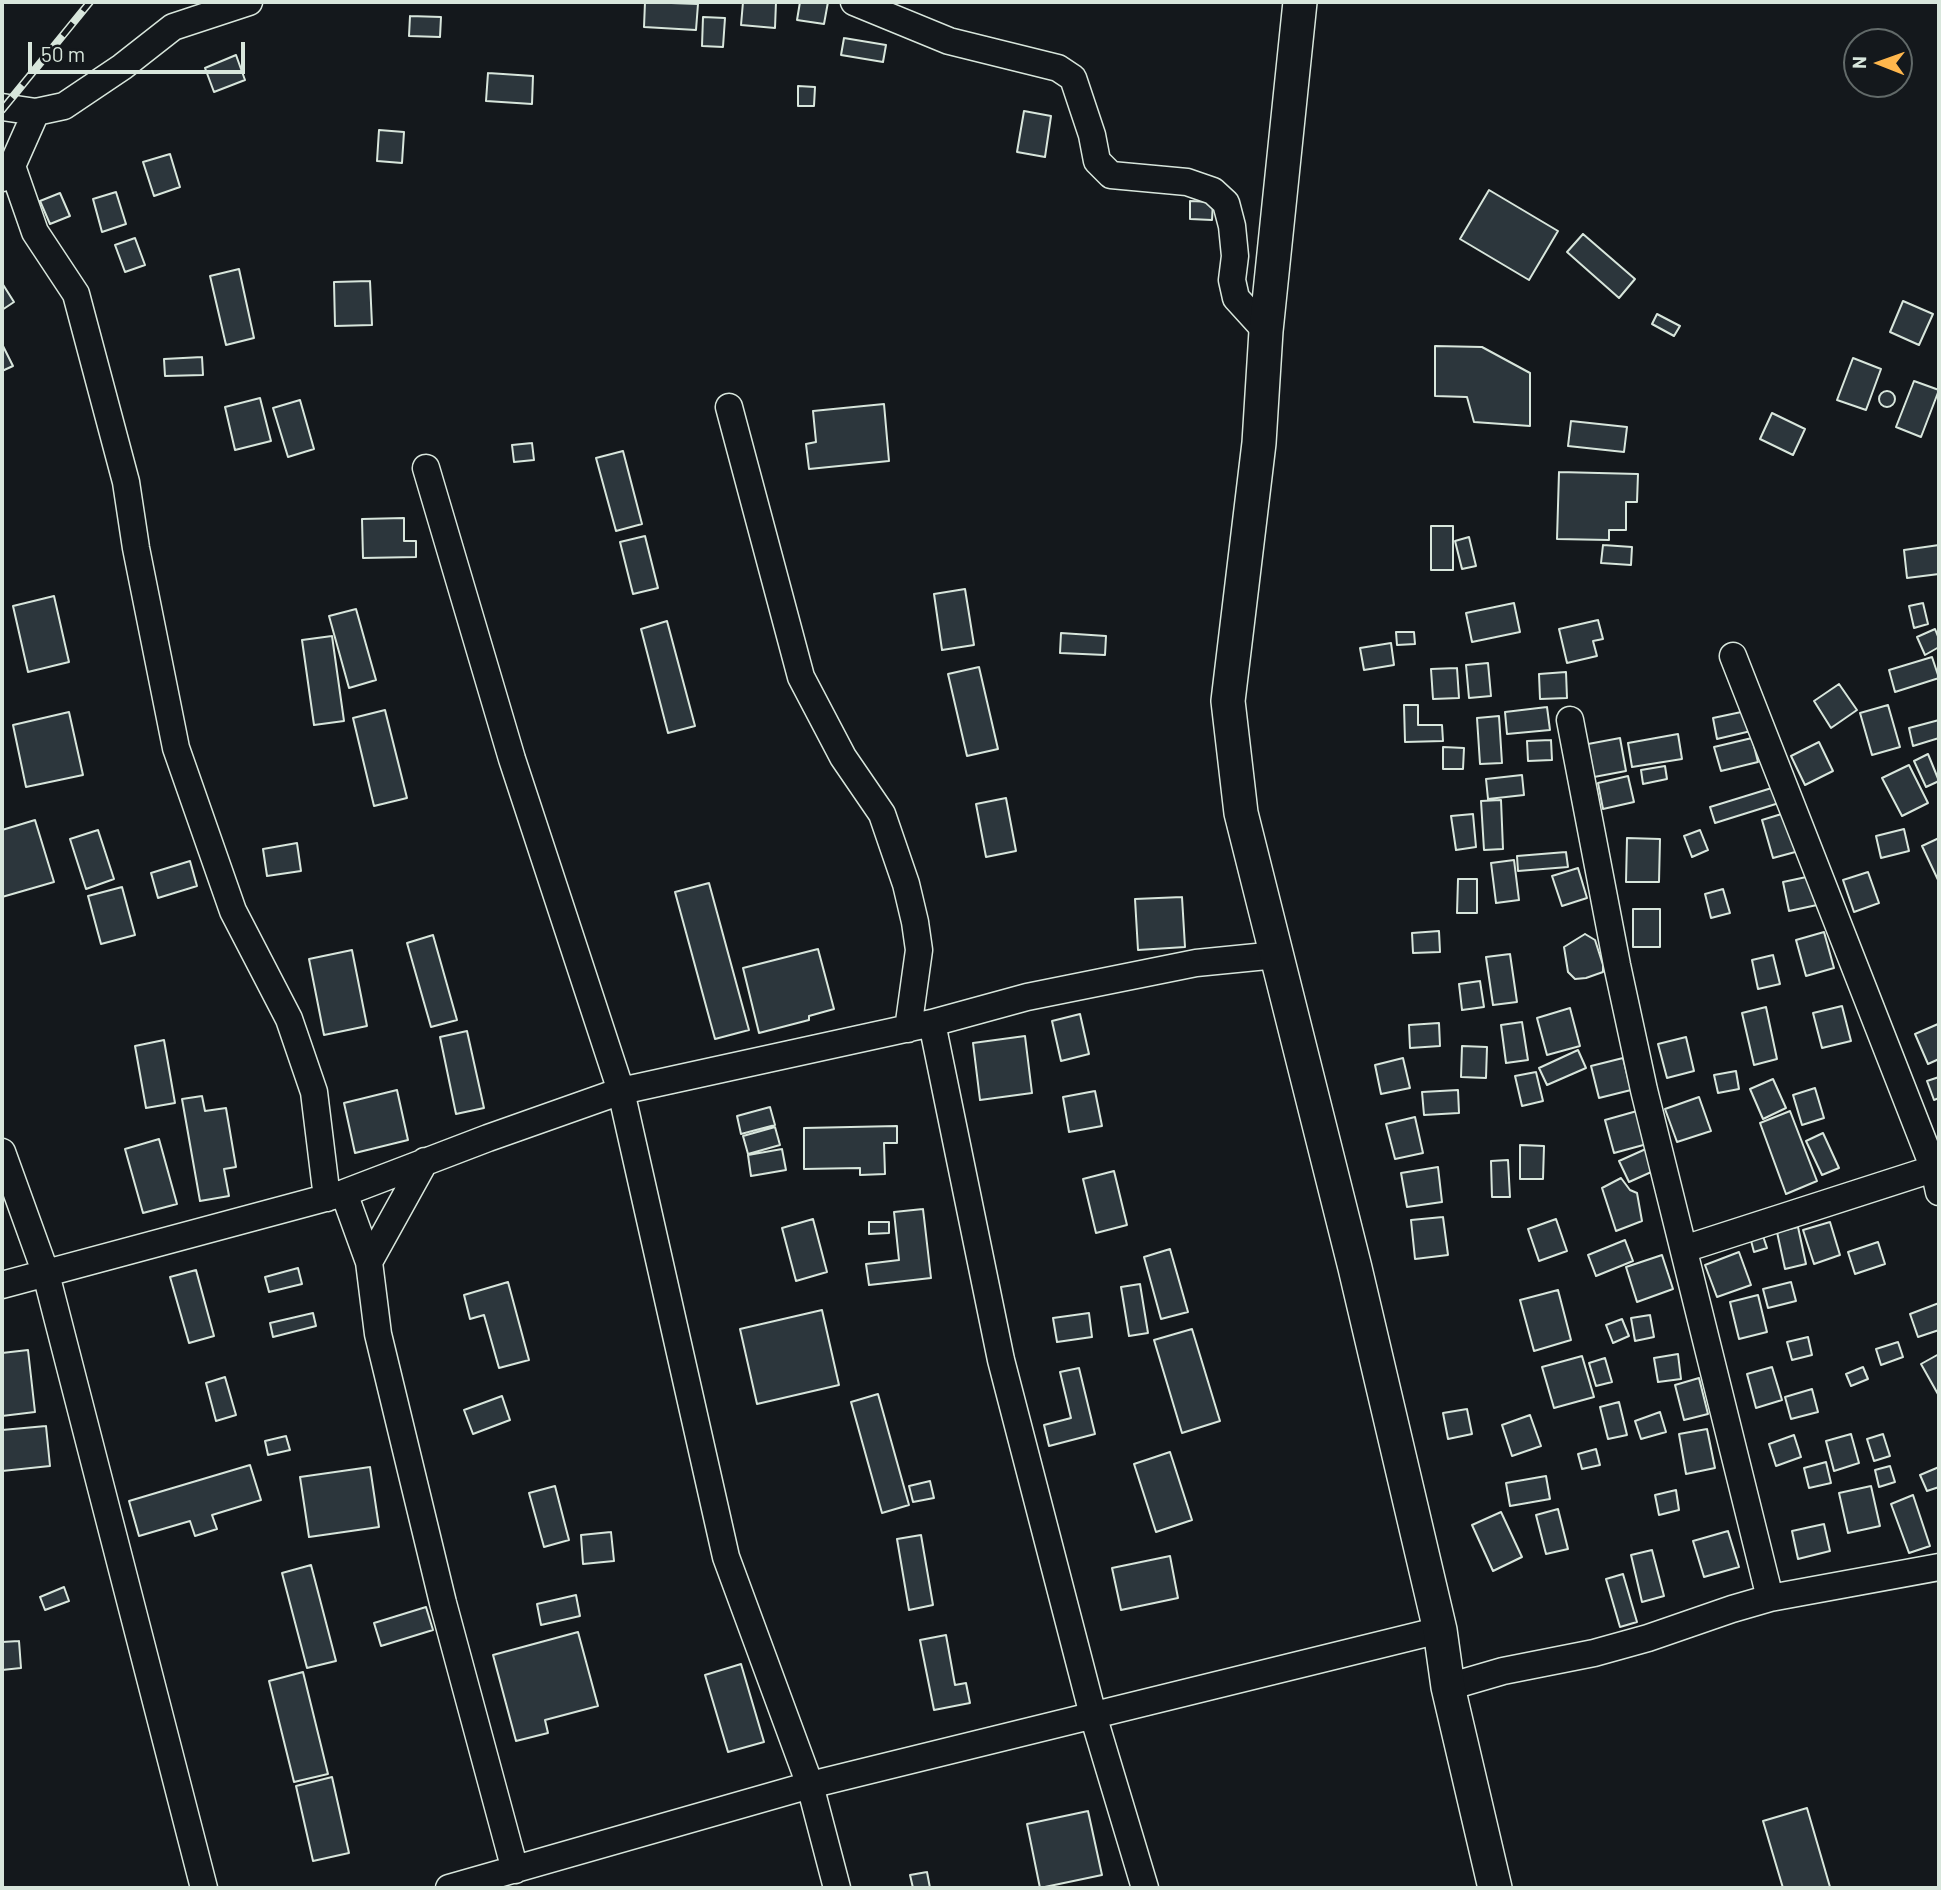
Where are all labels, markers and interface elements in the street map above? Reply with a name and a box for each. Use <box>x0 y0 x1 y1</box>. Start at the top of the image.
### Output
scale bar <box>32 28 248 72</box>
north arrow <box>1843 28 1913 98</box>
text: 50 m <box>41 41 85 66</box>
text: N <box>1847 56 1870 69</box>

